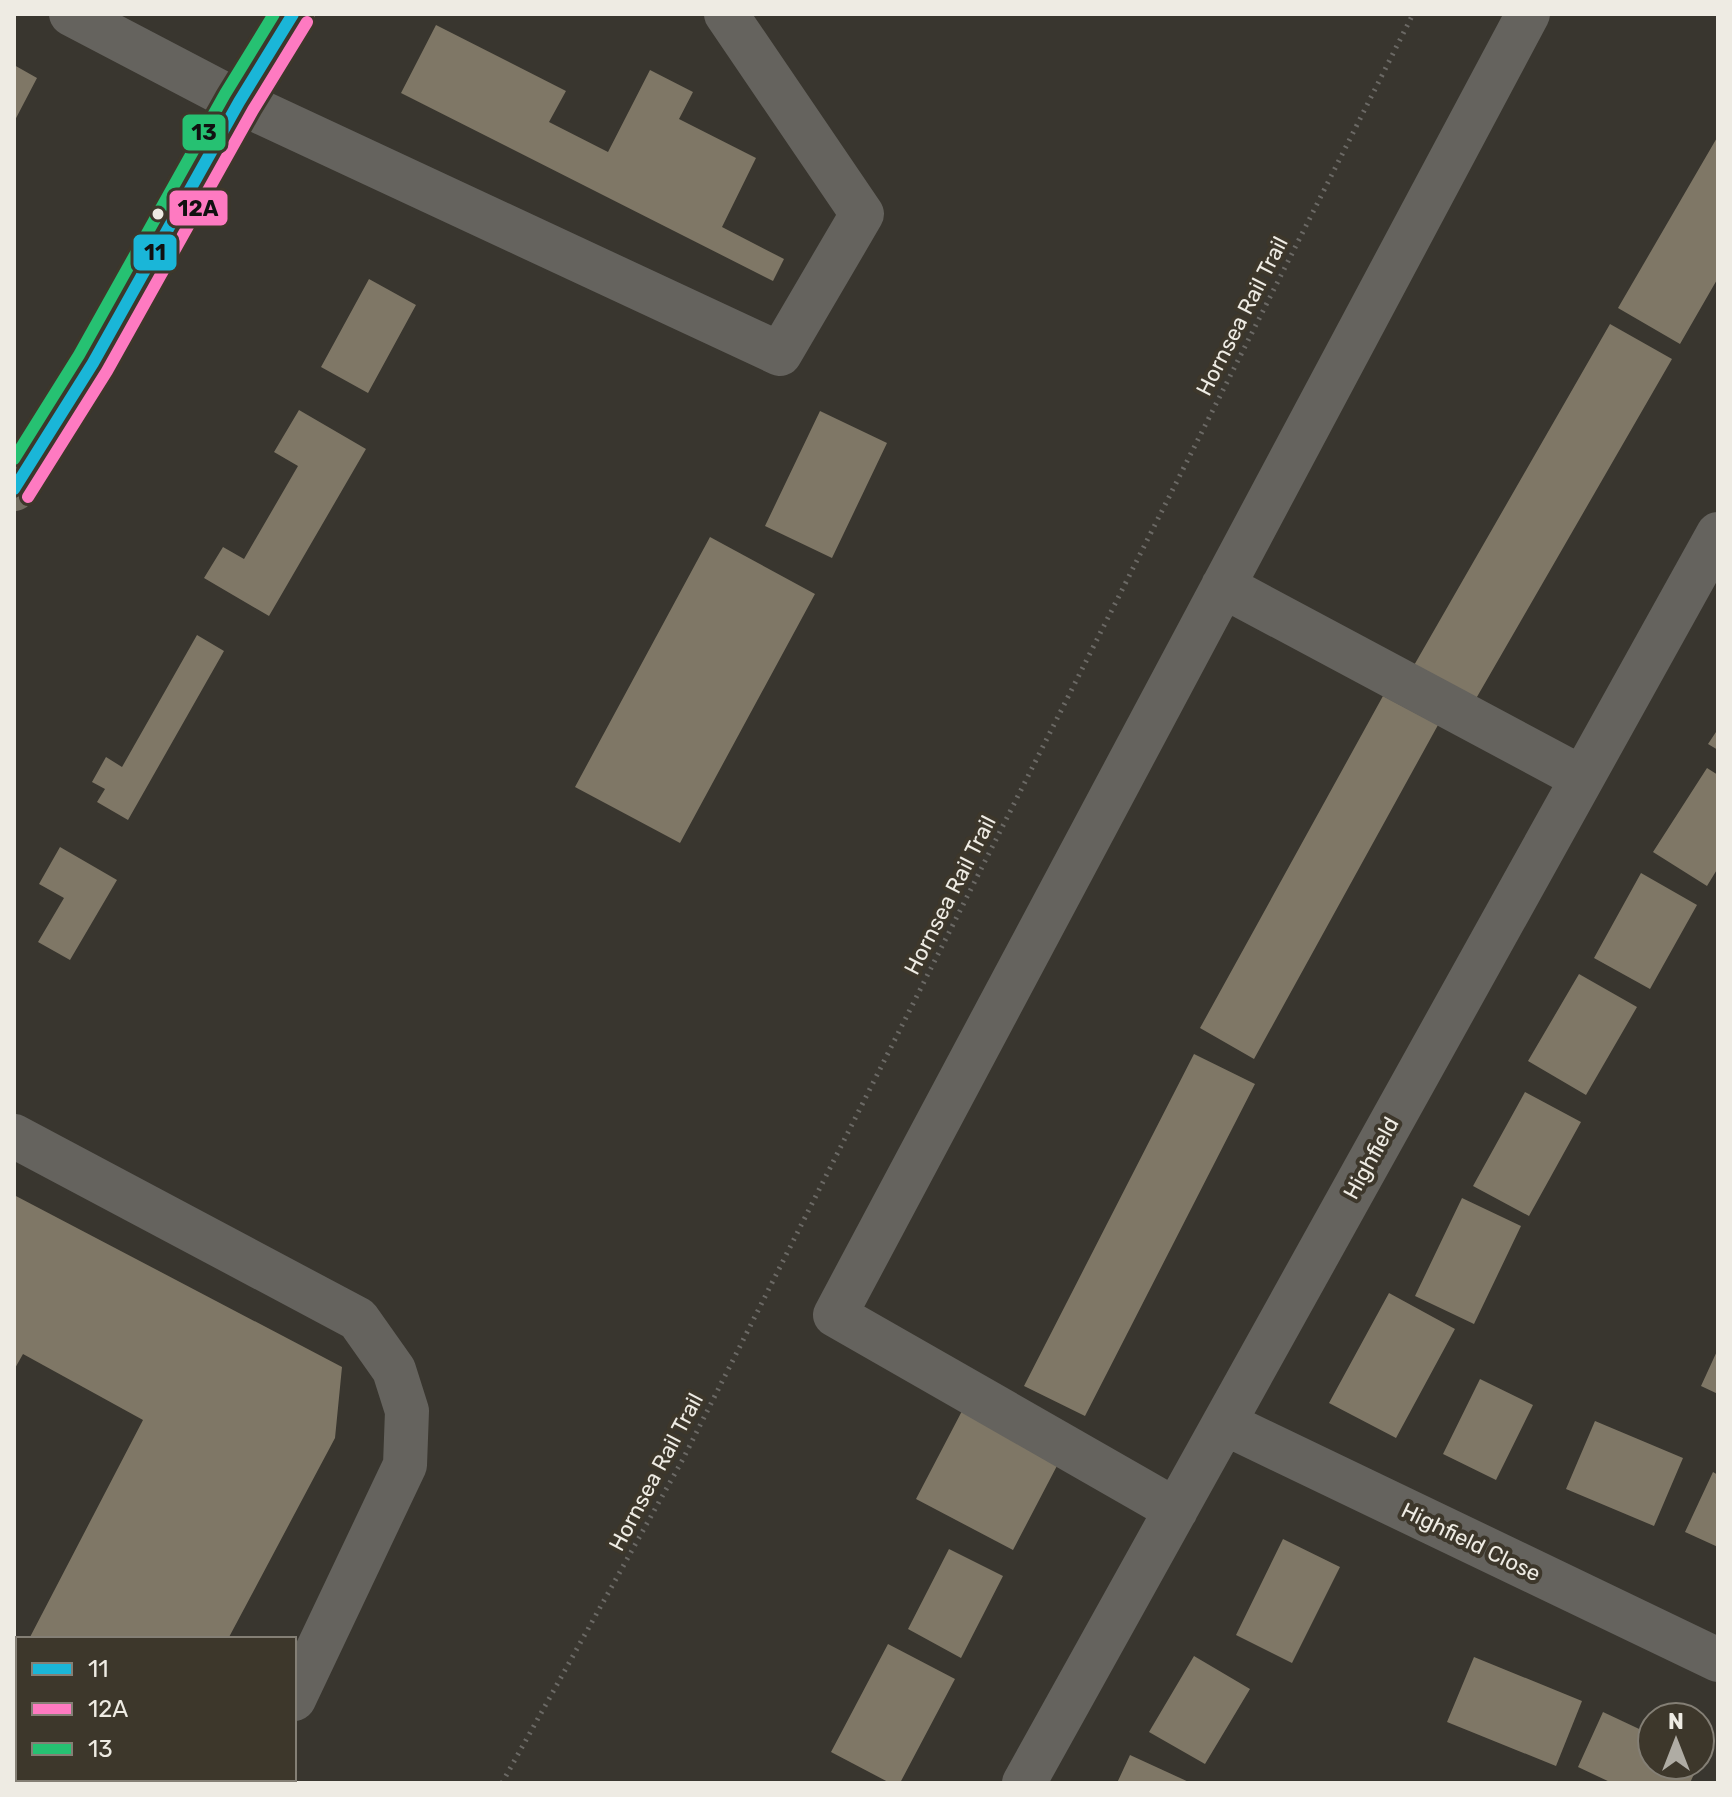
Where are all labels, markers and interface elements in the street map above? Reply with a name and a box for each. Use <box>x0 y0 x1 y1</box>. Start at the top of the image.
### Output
line badge: 13 <box>181 113 227 152</box>
text: 13 <box>191 119 217 146</box>
line badge: 12A <box>168 189 229 227</box>
text: 12A <box>178 195 219 222</box>
unlabelled marker <box>150 206 166 222</box>
street label: Hornsea Rail Trail <box>1190 232 1294 400</box>
line badge: 11 <box>132 233 178 272</box>
text: 11 <box>144 239 166 266</box>
street label: Hornsea Rail Trail <box>898 811 1002 979</box>
street label: Highfield <box>1337 1112 1405 1204</box>
street label: Hornsea Rail Trail <box>603 1388 709 1556</box>
street label: Highfield Close <box>1397 1497 1545 1587</box>
legend <box>16 1637 296 1781</box>
text: 11 <box>88 1655 109 1683</box>
text: 12A <box>88 1695 128 1723</box>
north arrow <box>1636 1701 1716 1781</box>
text: N <box>1668 1708 1684 1735</box>
text: 13 <box>88 1735 113 1763</box>

